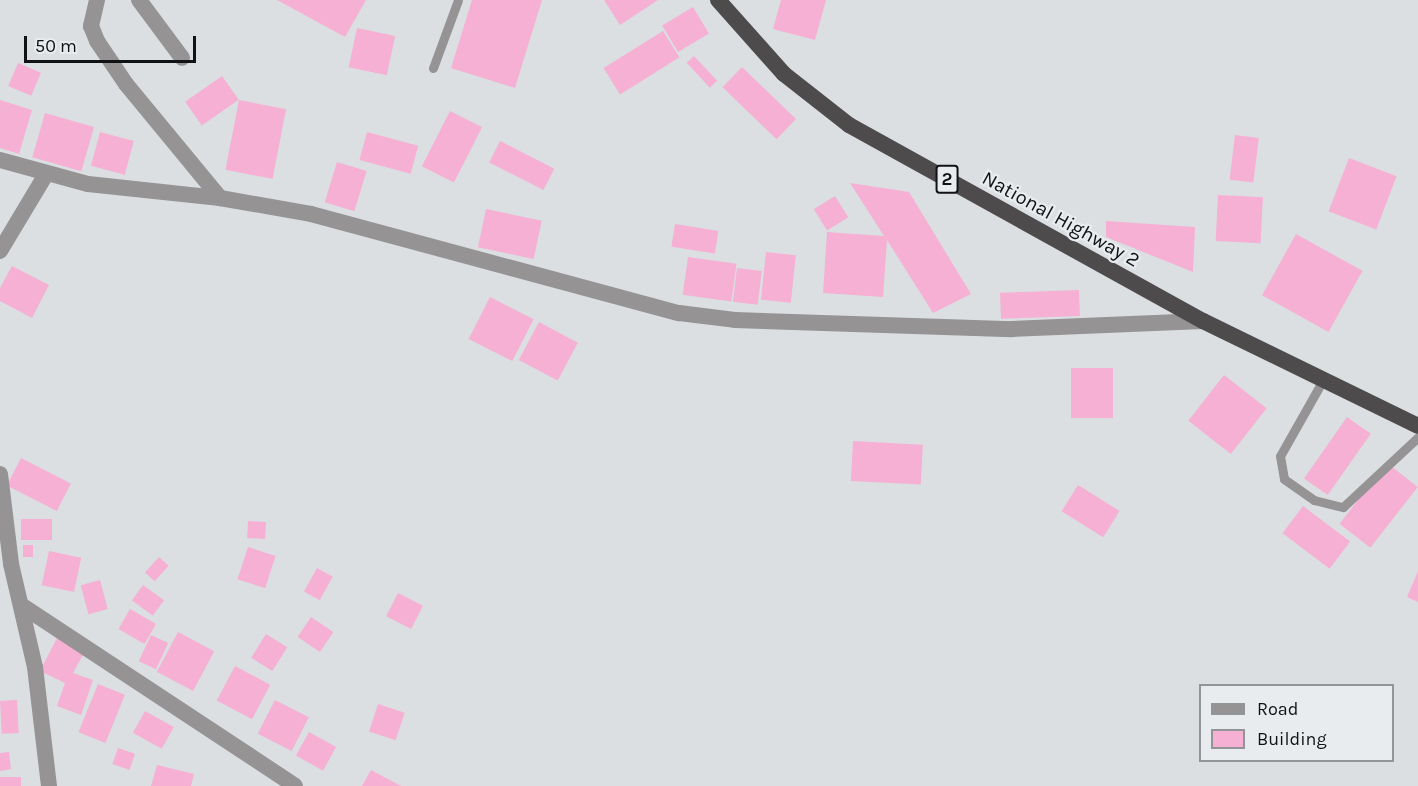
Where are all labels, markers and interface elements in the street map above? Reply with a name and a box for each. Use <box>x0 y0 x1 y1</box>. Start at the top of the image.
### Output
scale bar <box>27 24 200 62</box>
text: 50 m <box>35 35 77 57</box>
road number: 2 <box>935 164 959 194</box>
street label: National Highway 2 <box>978 166 1144 272</box>
legend <box>1199 684 1394 762</box>
text: Road <box>1257 698 1298 720</box>
text: Building <box>1257 728 1327 750</box>

